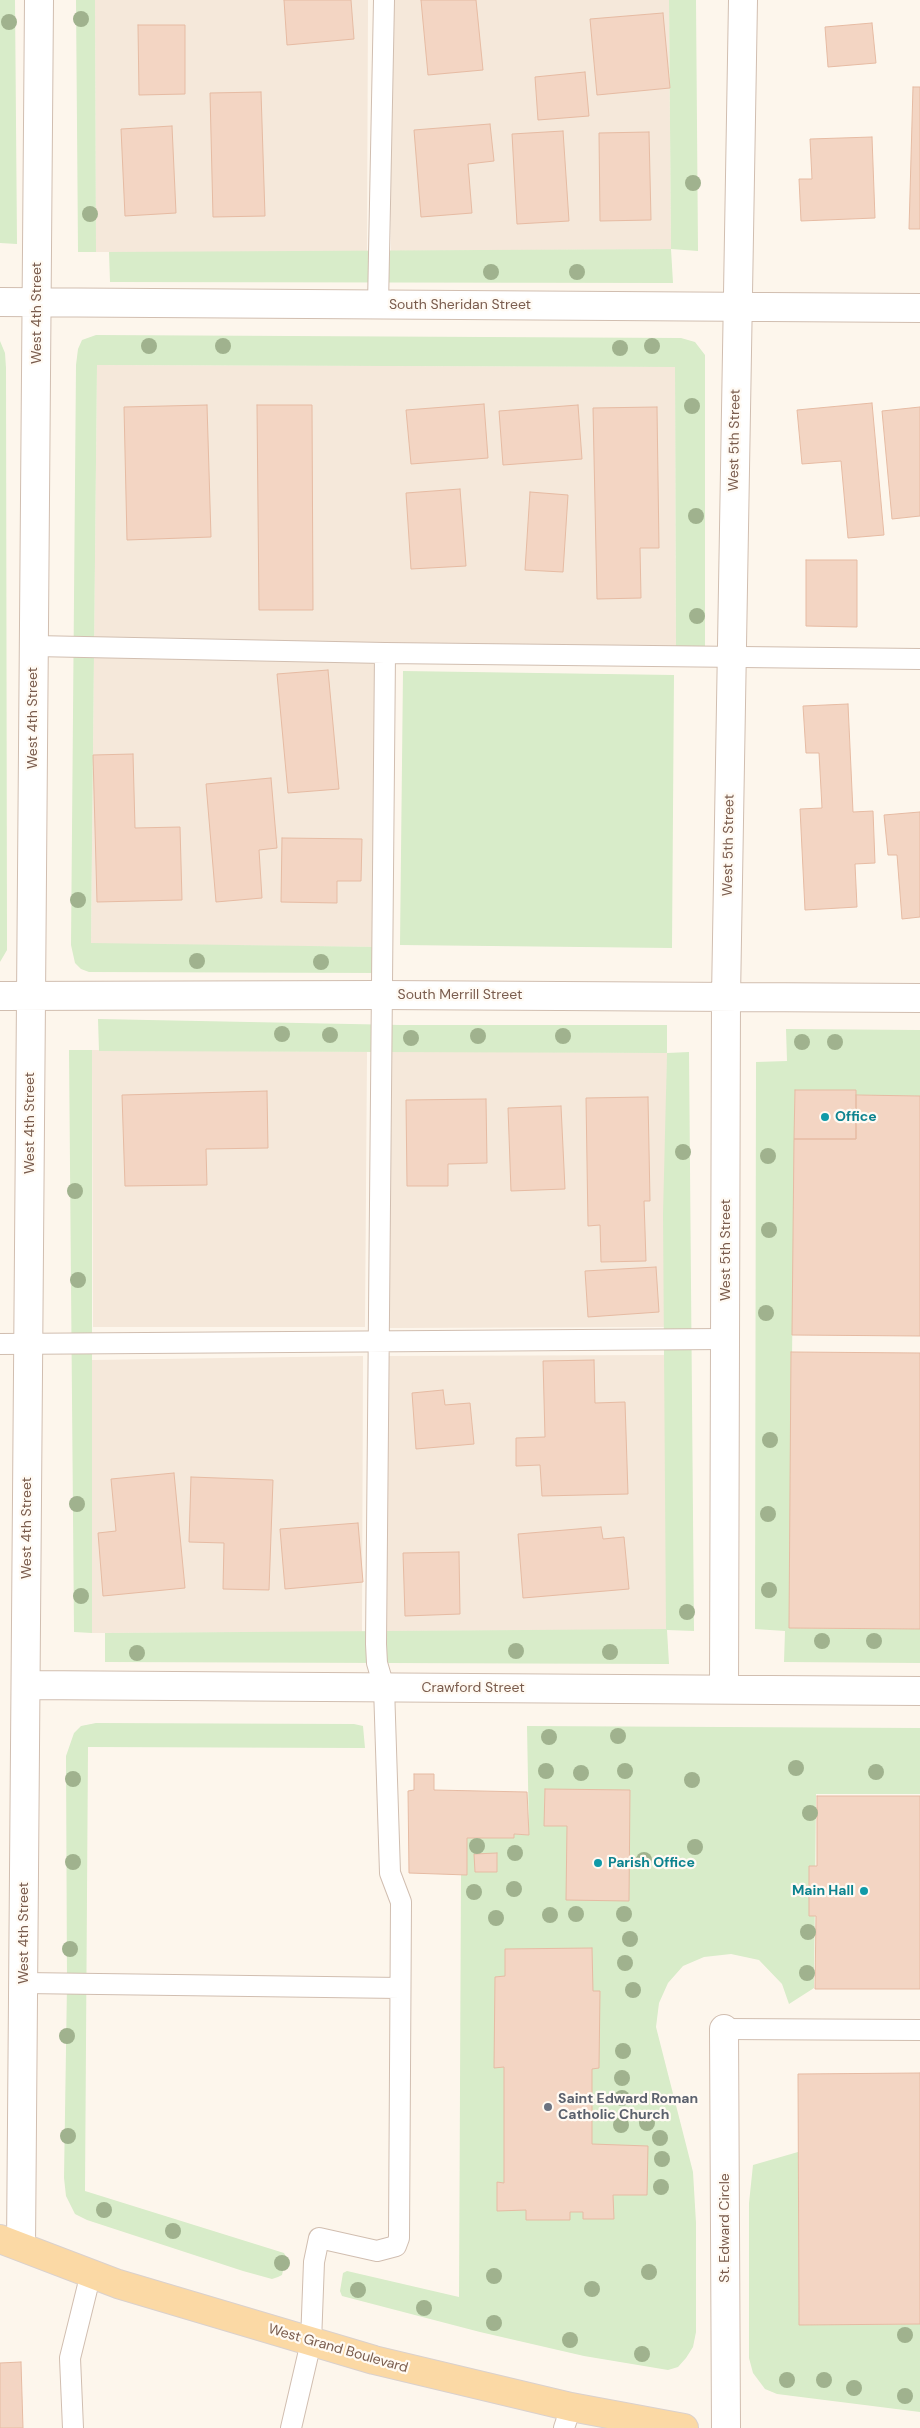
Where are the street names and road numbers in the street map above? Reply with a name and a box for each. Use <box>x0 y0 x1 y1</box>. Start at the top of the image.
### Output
street label: West 4th Street <box>29 262 45 364</box>
street label: South Sheridan Street <box>389 297 531 313</box>
street label: West 5th Street <box>726 389 744 491</box>
street label: West 4th Street <box>25 667 41 769</box>
street label: West 5th Street <box>720 794 738 896</box>
street label: South Merrill Street <box>398 987 522 1003</box>
street label: West 4th Street <box>22 1072 38 1174</box>
street label: West 5th Street <box>718 1199 734 1301</box>
street label: West 4th Street <box>19 1477 35 1579</box>
street label: Crawford Street <box>421 1680 525 1696</box>
street label: West 4th Street <box>16 1882 32 1984</box>
street label: St. Edward Circle <box>717 2173 733 2283</box>
street label: West Grand Boulevard <box>266 2321 410 2377</box>

